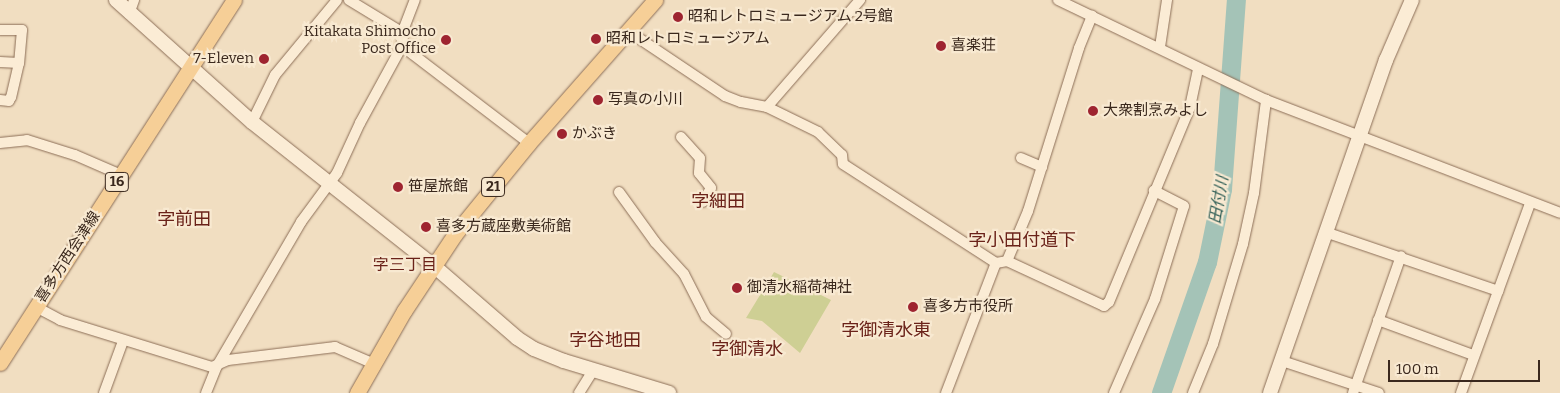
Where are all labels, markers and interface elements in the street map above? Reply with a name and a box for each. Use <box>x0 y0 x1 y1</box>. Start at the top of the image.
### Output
place label: 昭和レトロミュージアム 2号館 <box>688 8 894 26</box>
marker: 昭和レトロミュージアム 2号館 <box>672 11 684 23</box>
place label: Kitakata Shimocho Post Office <box>304 22 436 57</box>
place label: 昭和レトロミュージアム <box>606 30 771 48</box>
marker: 昭和レトロミュージアム <box>590 33 602 45</box>
marker: Kitakata Shimocho Post Office <box>440 34 452 46</box>
place label: 喜楽荘 <box>951 37 996 55</box>
marker: 喜楽荘 <box>935 40 947 52</box>
place label: 7-Eleven <box>193 50 254 68</box>
marker: 7-Eleven <box>258 53 270 65</box>
place label: 写真の小川 <box>608 91 683 109</box>
marker: 写真の小川 <box>592 94 604 106</box>
place label: 大衆割烹みよし <box>1103 102 1208 120</box>
marker: 大衆割烹みよし <box>1087 105 1099 117</box>
place label: かぶき <box>572 125 617 143</box>
marker: かぶき <box>556 128 568 140</box>
road number: 16 <box>104 170 130 193</box>
water label: 田付川 <box>1205 175 1233 225</box>
road number: 21 <box>480 176 506 198</box>
place label: 笹屋旅館 <box>408 178 468 196</box>
marker: 笹屋旅館 <box>392 181 404 193</box>
district label: 字細田 <box>691 190 745 212</box>
street label: 喜多方西会津線 <box>32 208 104 306</box>
district label: 字前田 <box>157 208 211 230</box>
place label: 喜多方蔵座敷美術館 <box>436 218 571 236</box>
marker: 喜多方蔵座敷美術館 <box>420 221 432 233</box>
district label: 字小田付道下 <box>968 229 1076 251</box>
district label: 字三丁目 <box>373 255 437 275</box>
place label: 御清水稲荷神社 <box>747 279 852 297</box>
marker: 御清水稲荷神社 <box>731 282 743 294</box>
place label: 喜多方市役所 <box>923 298 1013 316</box>
marker: 喜多方市役所 <box>907 301 919 313</box>
district label: 字御清水東 <box>841 319 931 341</box>
district label: 字谷地田 <box>569 329 641 351</box>
district label: 字御清水 <box>711 338 783 360</box>
scale bar <box>1390 350 1542 382</box>
text: 100 m <box>1396 360 1439 378</box>

